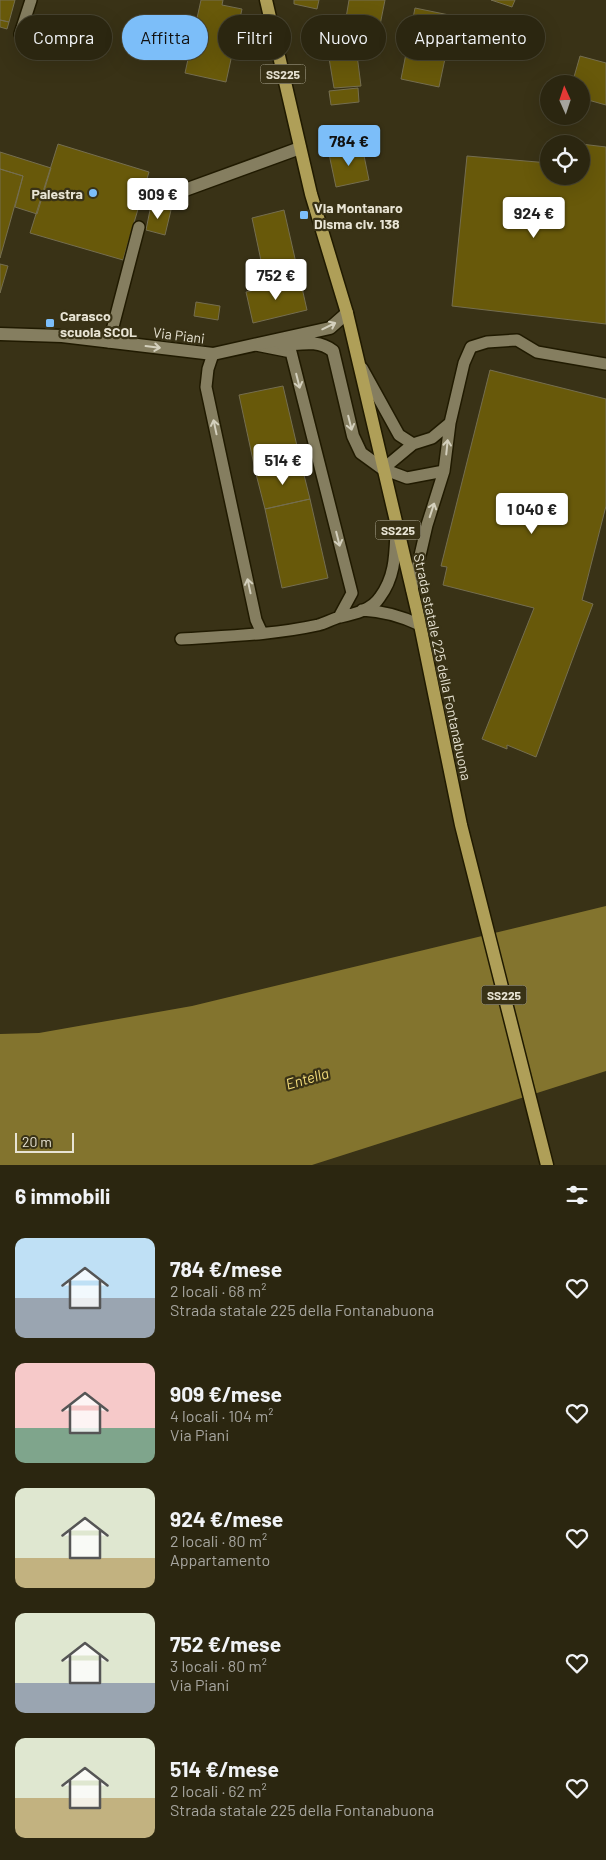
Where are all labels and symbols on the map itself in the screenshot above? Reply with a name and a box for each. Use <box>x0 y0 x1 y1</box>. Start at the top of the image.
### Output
road number: SS225 <box>260 64 306 84</box>
north arrow <box>540 75 590 125</box>
pin: 784 € <box>314 124 384 167</box>
pin: 909 € <box>123 178 193 220</box>
place label: Palestra <box>31 185 83 202</box>
marker: Palestra <box>87 187 99 199</box>
pin: 924 € <box>499 196 569 239</box>
place label: Via Montanaro Disma civ. 138 <box>314 199 403 232</box>
marker: Via Montanaro Disma civ. 138 <box>298 209 310 221</box>
pin: 752 € <box>241 258 311 301</box>
place label: Carasco scuola SCOL <box>60 307 137 340</box>
marker: Carasco scuola SCOL <box>44 317 56 329</box>
one-way arrow <box>321 321 336 331</box>
street label: Via Piani <box>152 323 206 347</box>
one-way arrow <box>145 342 161 352</box>
one-way arrow <box>294 373 304 389</box>
one-way arrow <box>346 415 355 431</box>
one-way arrow <box>209 420 219 436</box>
one-way arrow <box>442 439 452 455</box>
pin: 514 € <box>248 444 318 486</box>
pin: 1 040 € <box>486 492 578 535</box>
one-way arrow <box>427 502 437 518</box>
road number: SS225 <box>376 520 420 540</box>
one-way arrow <box>334 531 343 547</box>
street label: Strada statale 225 della Fontanabuona <box>411 552 475 782</box>
one-way arrow <box>243 578 253 594</box>
road number: SS225 <box>482 986 526 1004</box>
water label: Entella <box>283 1063 331 1093</box>
scale bar <box>15 1130 74 1153</box>

